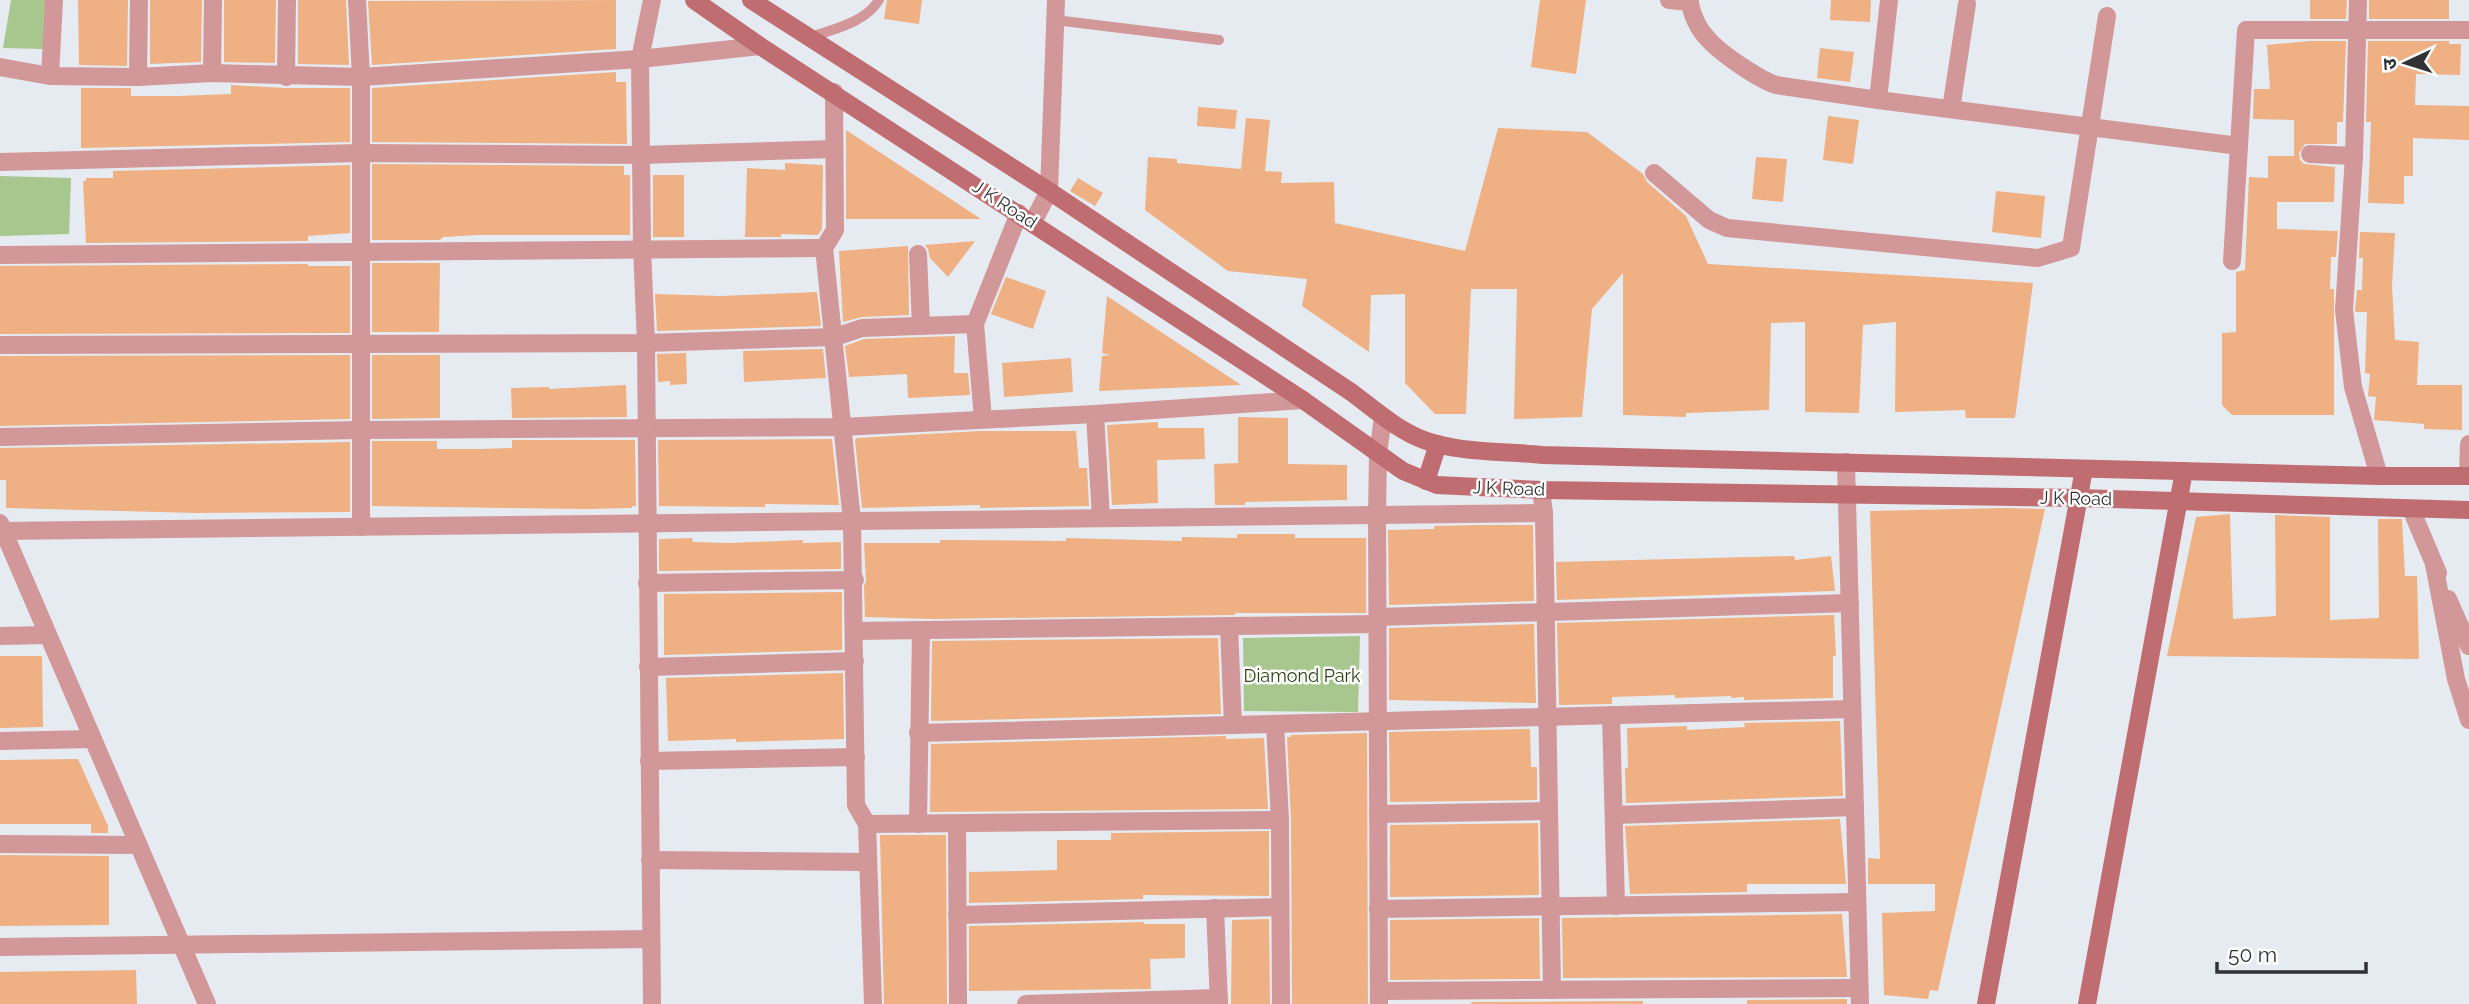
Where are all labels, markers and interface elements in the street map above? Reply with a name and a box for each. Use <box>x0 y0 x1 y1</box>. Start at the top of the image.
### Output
north arrow <box>2371 28 2441 98</box>
text: उ <box>2378 57 2400 71</box>
street label: J K Road <box>969 175 1041 233</box>
street label: J K Road <box>1472 476 1546 500</box>
street label: J K Road <box>2040 487 2112 509</box>
park label: Diamond Park <box>1244 665 1361 686</box>
scale bar <box>2217 930 2366 974</box>
text: 50 m <box>2228 942 2277 967</box>

